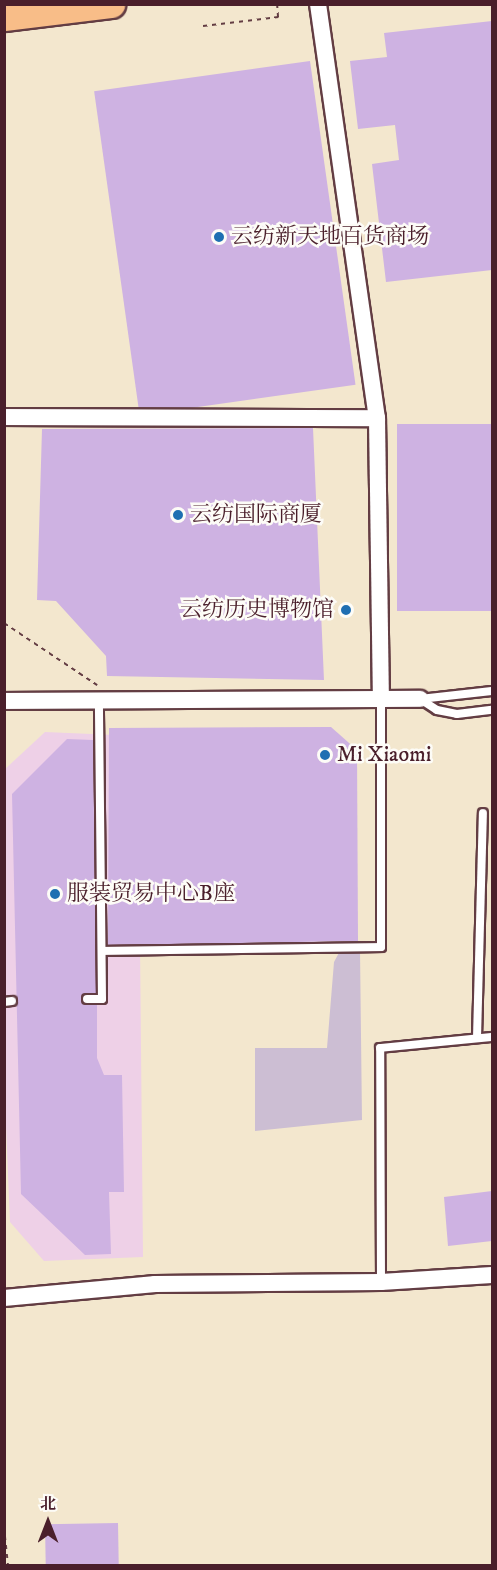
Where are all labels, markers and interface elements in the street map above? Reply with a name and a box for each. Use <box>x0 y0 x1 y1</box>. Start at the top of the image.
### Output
place label: 云纺新天地百货商场 <box>231 224 429 250</box>
marker: 云纺新天地百货商场 <box>212 230 226 244</box>
place label: 云纺国际商厦 <box>190 502 322 528</box>
marker: 云纺国际商厦 <box>171 508 185 522</box>
place label: 云纺历史博物馆 <box>180 597 334 623</box>
marker: 云纺历史博物馆 <box>339 603 353 617</box>
place label: Mi Xiaomi <box>337 742 431 768</box>
marker: Mi Xiaomi <box>318 748 332 762</box>
place label: 服装贸易中心B座 <box>67 881 235 907</box>
marker: 服装贸易中心B座 <box>48 887 62 901</box>
north arrow <box>18 1492 78 1552</box>
text: 北 <box>40 1494 56 1514</box>

